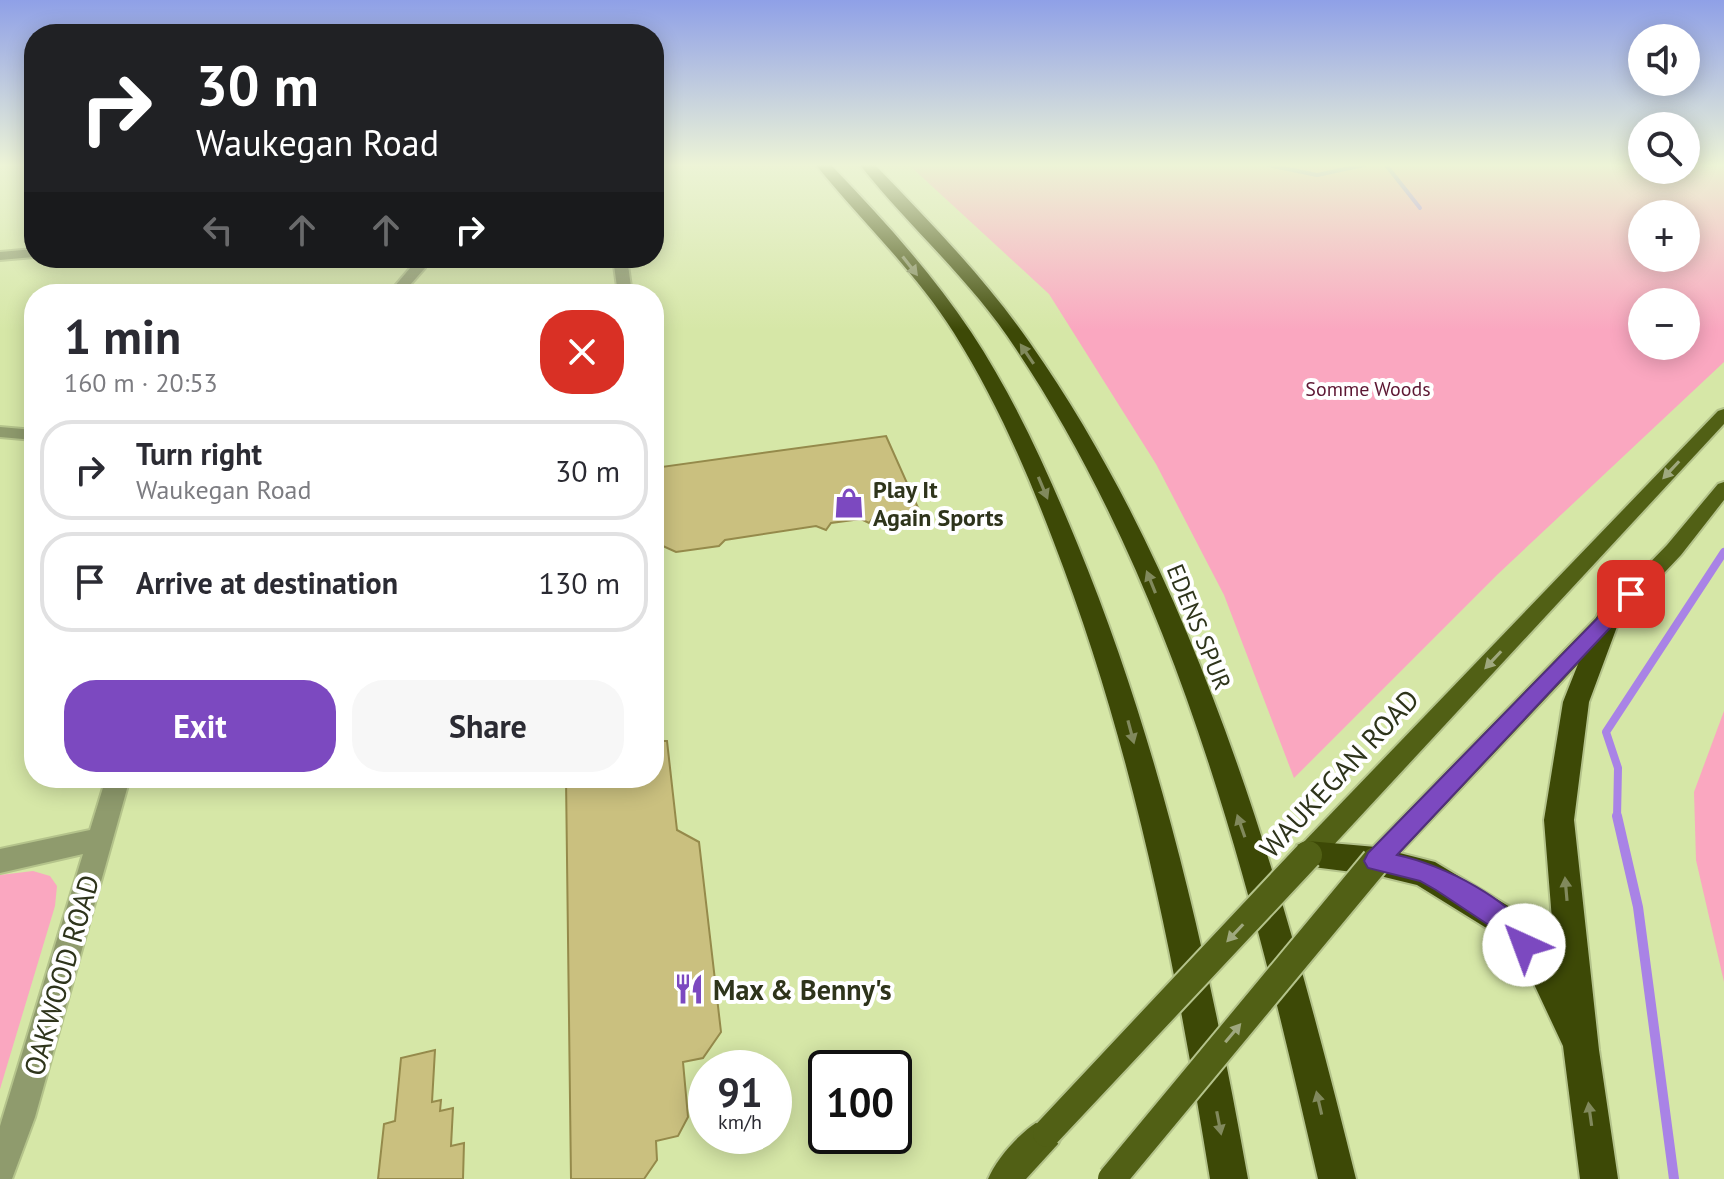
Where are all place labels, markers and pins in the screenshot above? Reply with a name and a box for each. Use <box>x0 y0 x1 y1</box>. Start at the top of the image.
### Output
place label: Play It Again Sports <box>873 474 1004 533</box>
shop icon: Play It Again Sports <box>832 486 866 520</box>
pin <box>1597 560 1665 628</box>
place label: Max & Benny's <box>713 971 892 1008</box>
restaurant icon: Max & Benny's <box>672 972 706 1006</box>

